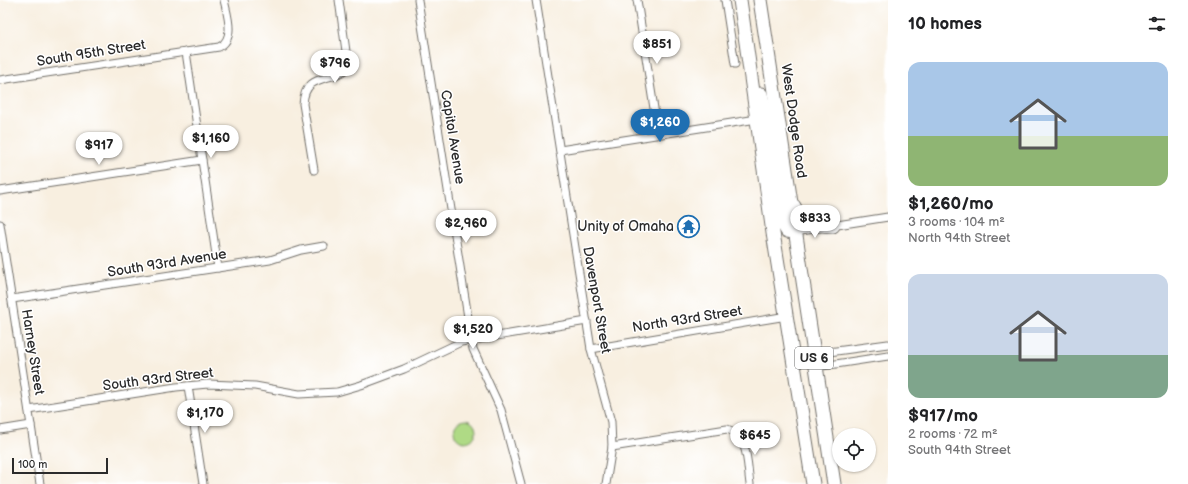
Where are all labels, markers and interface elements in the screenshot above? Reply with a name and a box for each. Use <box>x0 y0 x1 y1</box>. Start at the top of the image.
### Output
icon: filters <box>1146 13 1168 35</box>
text: 10 homes <box>908 14 982 34</box>
pin: $851 <box>633 31 681 65</box>
street label: South 95th Street <box>35 36 147 70</box>
text: $851 <box>642 36 672 52</box>
pin: $796 <box>311 50 359 84</box>
text: $796 <box>319 55 351 71</box>
street label: West Dodge Road <box>778 63 810 179</box>
icon: home <box>1002 88 1074 160</box>
street label: Capitol Avenue <box>437 89 469 185</box>
pin: $1,260 <box>627 109 693 143</box>
text: $1,260 <box>640 114 680 130</box>
pin: $1,160 <box>178 125 244 159</box>
text: $1,160 <box>192 130 230 146</box>
pin: $917 <box>75 132 123 166</box>
text: $917 <box>85 137 113 153</box>
text: $1,260/mo <box>908 194 993 214</box>
pin: $833 <box>791 205 839 239</box>
pin: $2,960 <box>433 210 499 244</box>
text: $833 <box>799 210 831 226</box>
temple icon: Unity of Omaha <box>676 213 702 239</box>
text: 3 rooms · 104 m² <box>908 214 1005 230</box>
text: $2,960 <box>445 215 487 231</box>
place label: Unity of Omaha <box>577 218 674 235</box>
text: North 94th Street <box>908 230 1010 246</box>
street label: South 93rd Avenue <box>106 245 228 281</box>
street label: Davenport Street <box>579 245 615 355</box>
icon: home <box>1002 300 1074 372</box>
street label: North 93rd Street <box>631 302 744 336</box>
street label: Harney Street <box>18 308 48 397</box>
pin: $1,520 <box>440 316 506 350</box>
text: $1,520 <box>453 321 493 337</box>
road number: US 6 <box>795 347 833 369</box>
street label: South 93rd Street <box>102 364 215 394</box>
pin: $1,170 <box>172 400 238 434</box>
text: $1,170 <box>186 405 224 421</box>
text: $917/mo <box>908 406 978 426</box>
pin: $645 <box>731 422 779 456</box>
text: 2 rooms · 72 m² <box>908 426 998 442</box>
text: $645 <box>739 427 771 443</box>
map controls <box>832 428 876 472</box>
button: locate <box>832 428 876 472</box>
text: South 94th Street <box>908 442 1011 458</box>
scale bar <box>12 456 108 475</box>
text: 100 m <box>18 458 47 471</box>

